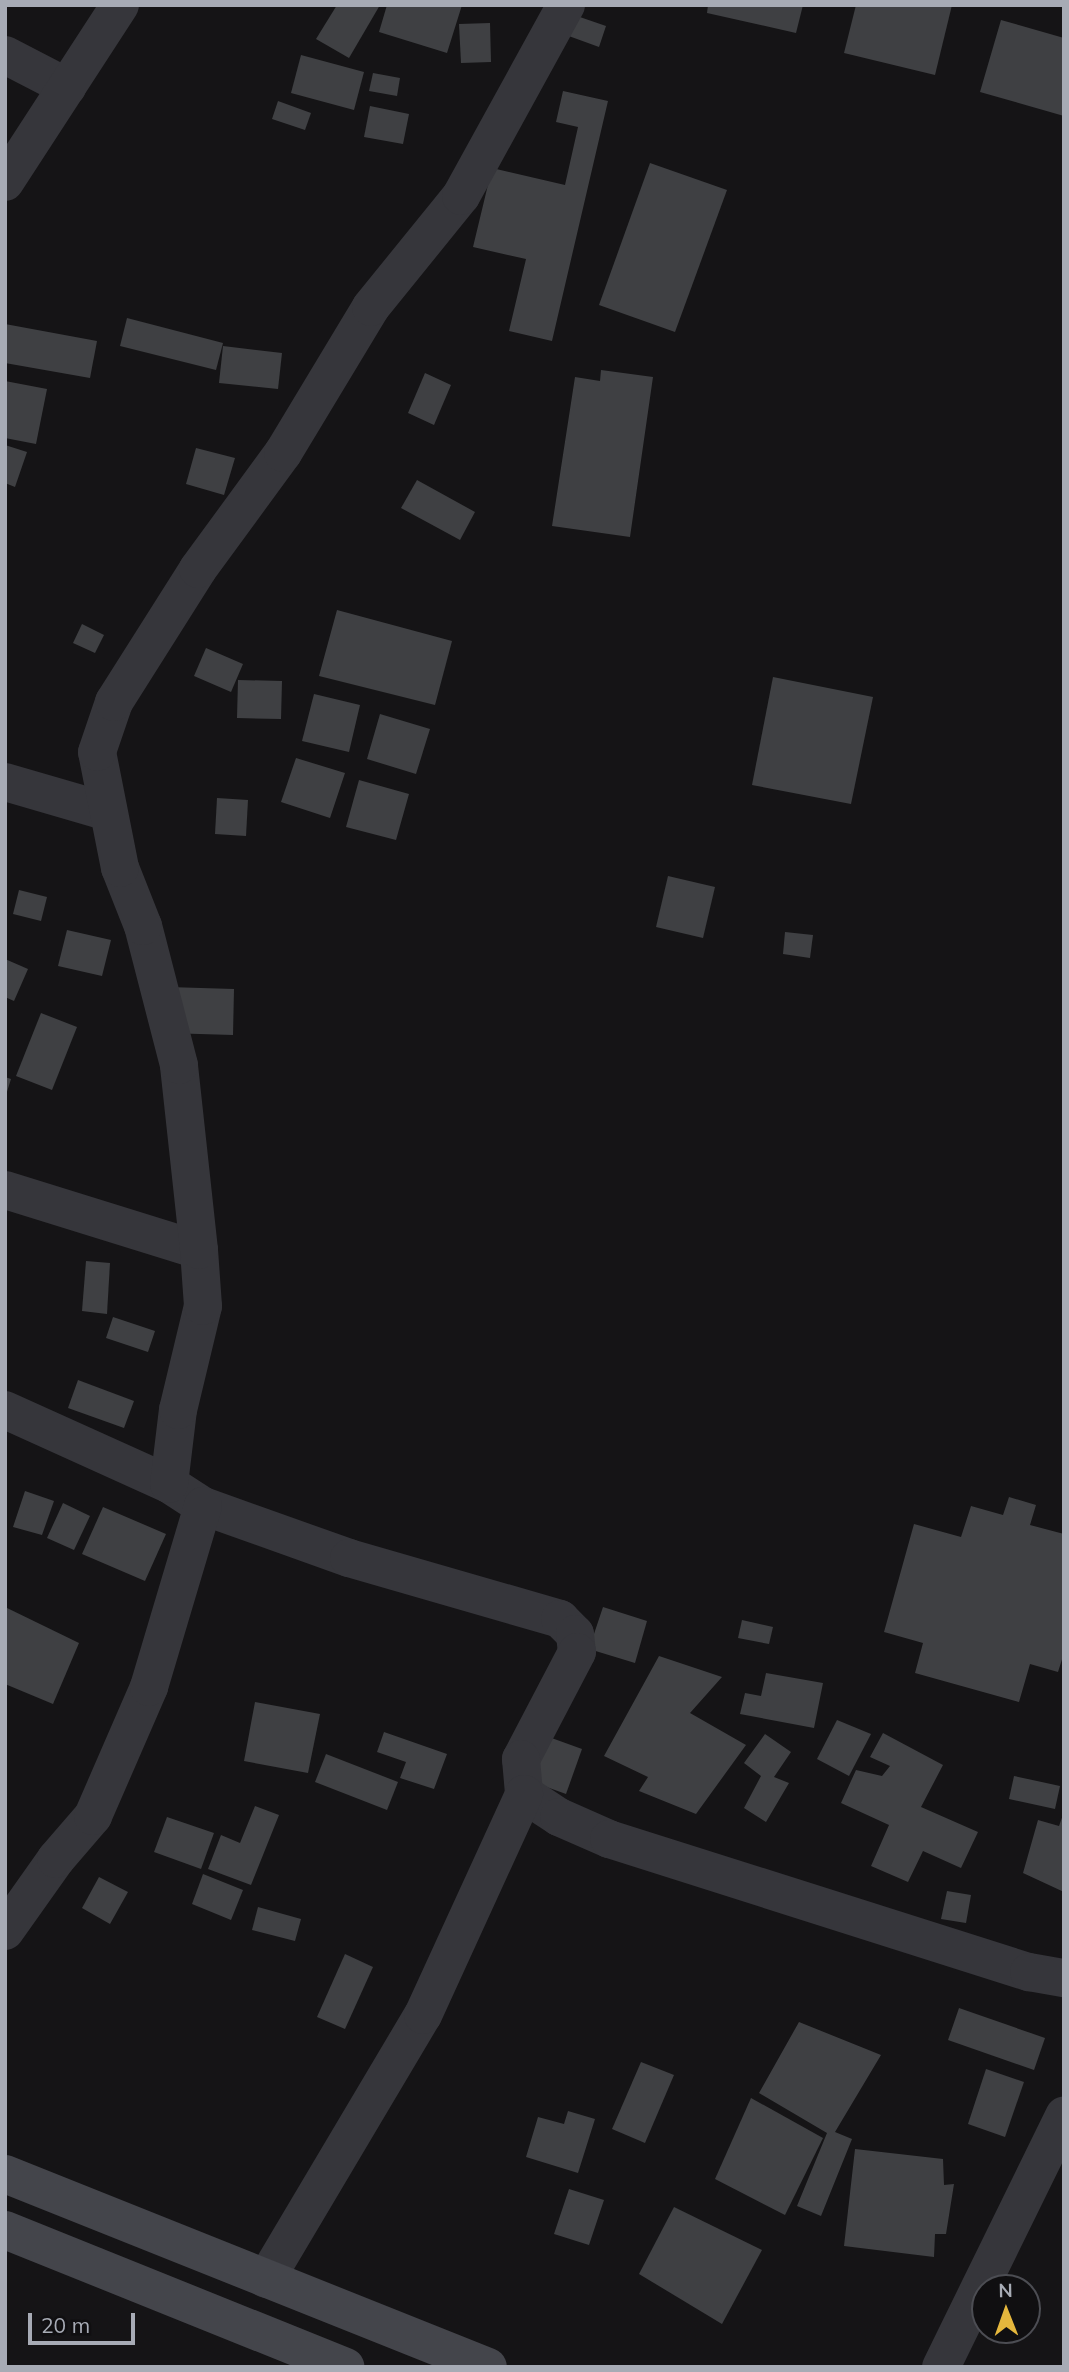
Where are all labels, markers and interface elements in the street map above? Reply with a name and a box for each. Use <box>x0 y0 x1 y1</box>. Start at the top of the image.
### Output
north arrow <box>971 2274 1041 2344</box>
text: N <box>998 2278 1013 2302</box>
scale bar <box>32 2298 138 2342</box>
text: 20 m <box>41 2312 90 2338</box>

